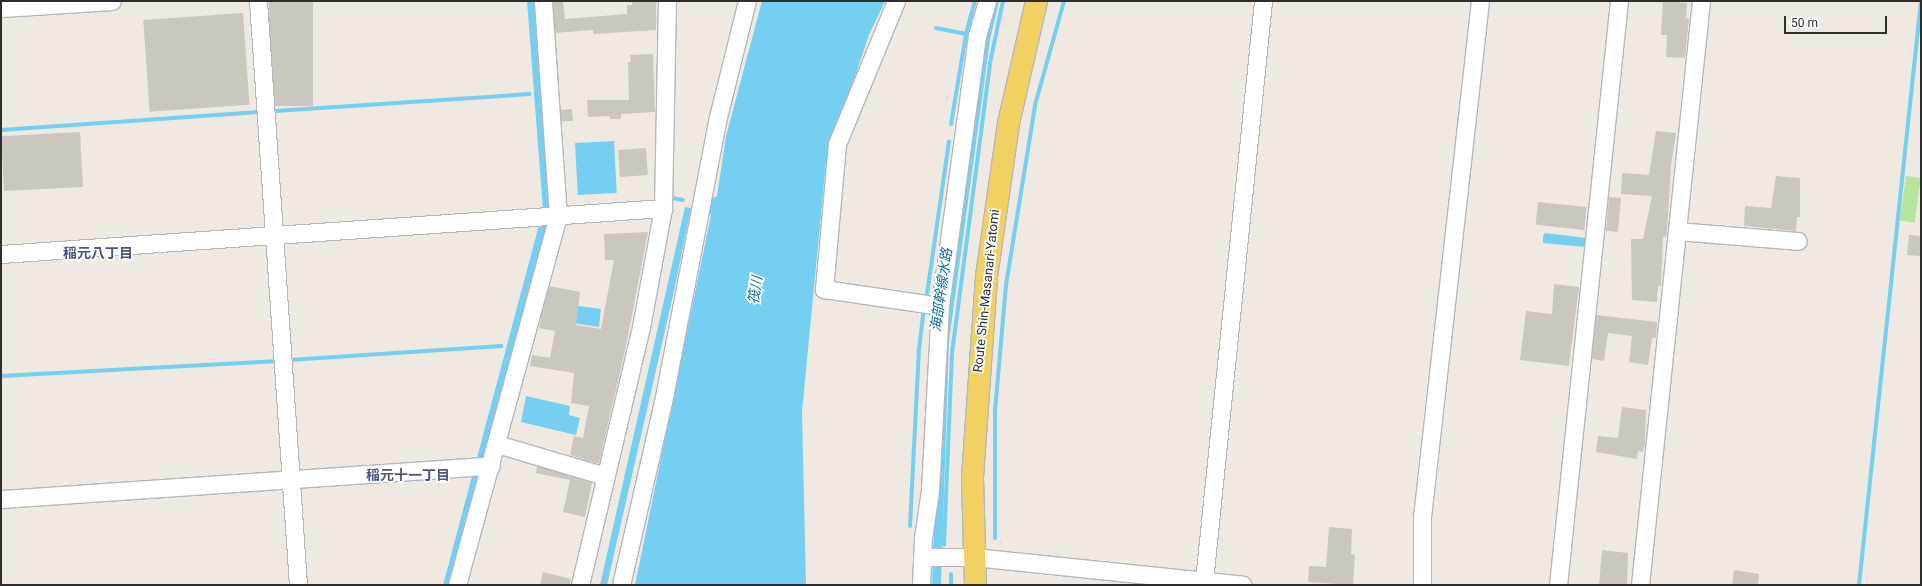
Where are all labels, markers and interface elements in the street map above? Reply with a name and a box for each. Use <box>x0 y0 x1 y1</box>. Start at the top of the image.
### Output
scale bar <box>1786 8 1889 34</box>
text: 50 m <box>1791 16 1818 30</box>
street label: Route Shin-Masanari-Yatomi <box>971 209 1003 373</box>
district label: 稲元八丁目 <box>63 245 133 261</box>
water label: 海部幹線水路 <box>927 247 955 333</box>
water label: 筏川 <box>745 275 765 305</box>
district label: 稲元十一丁目 <box>366 467 450 483</box>

